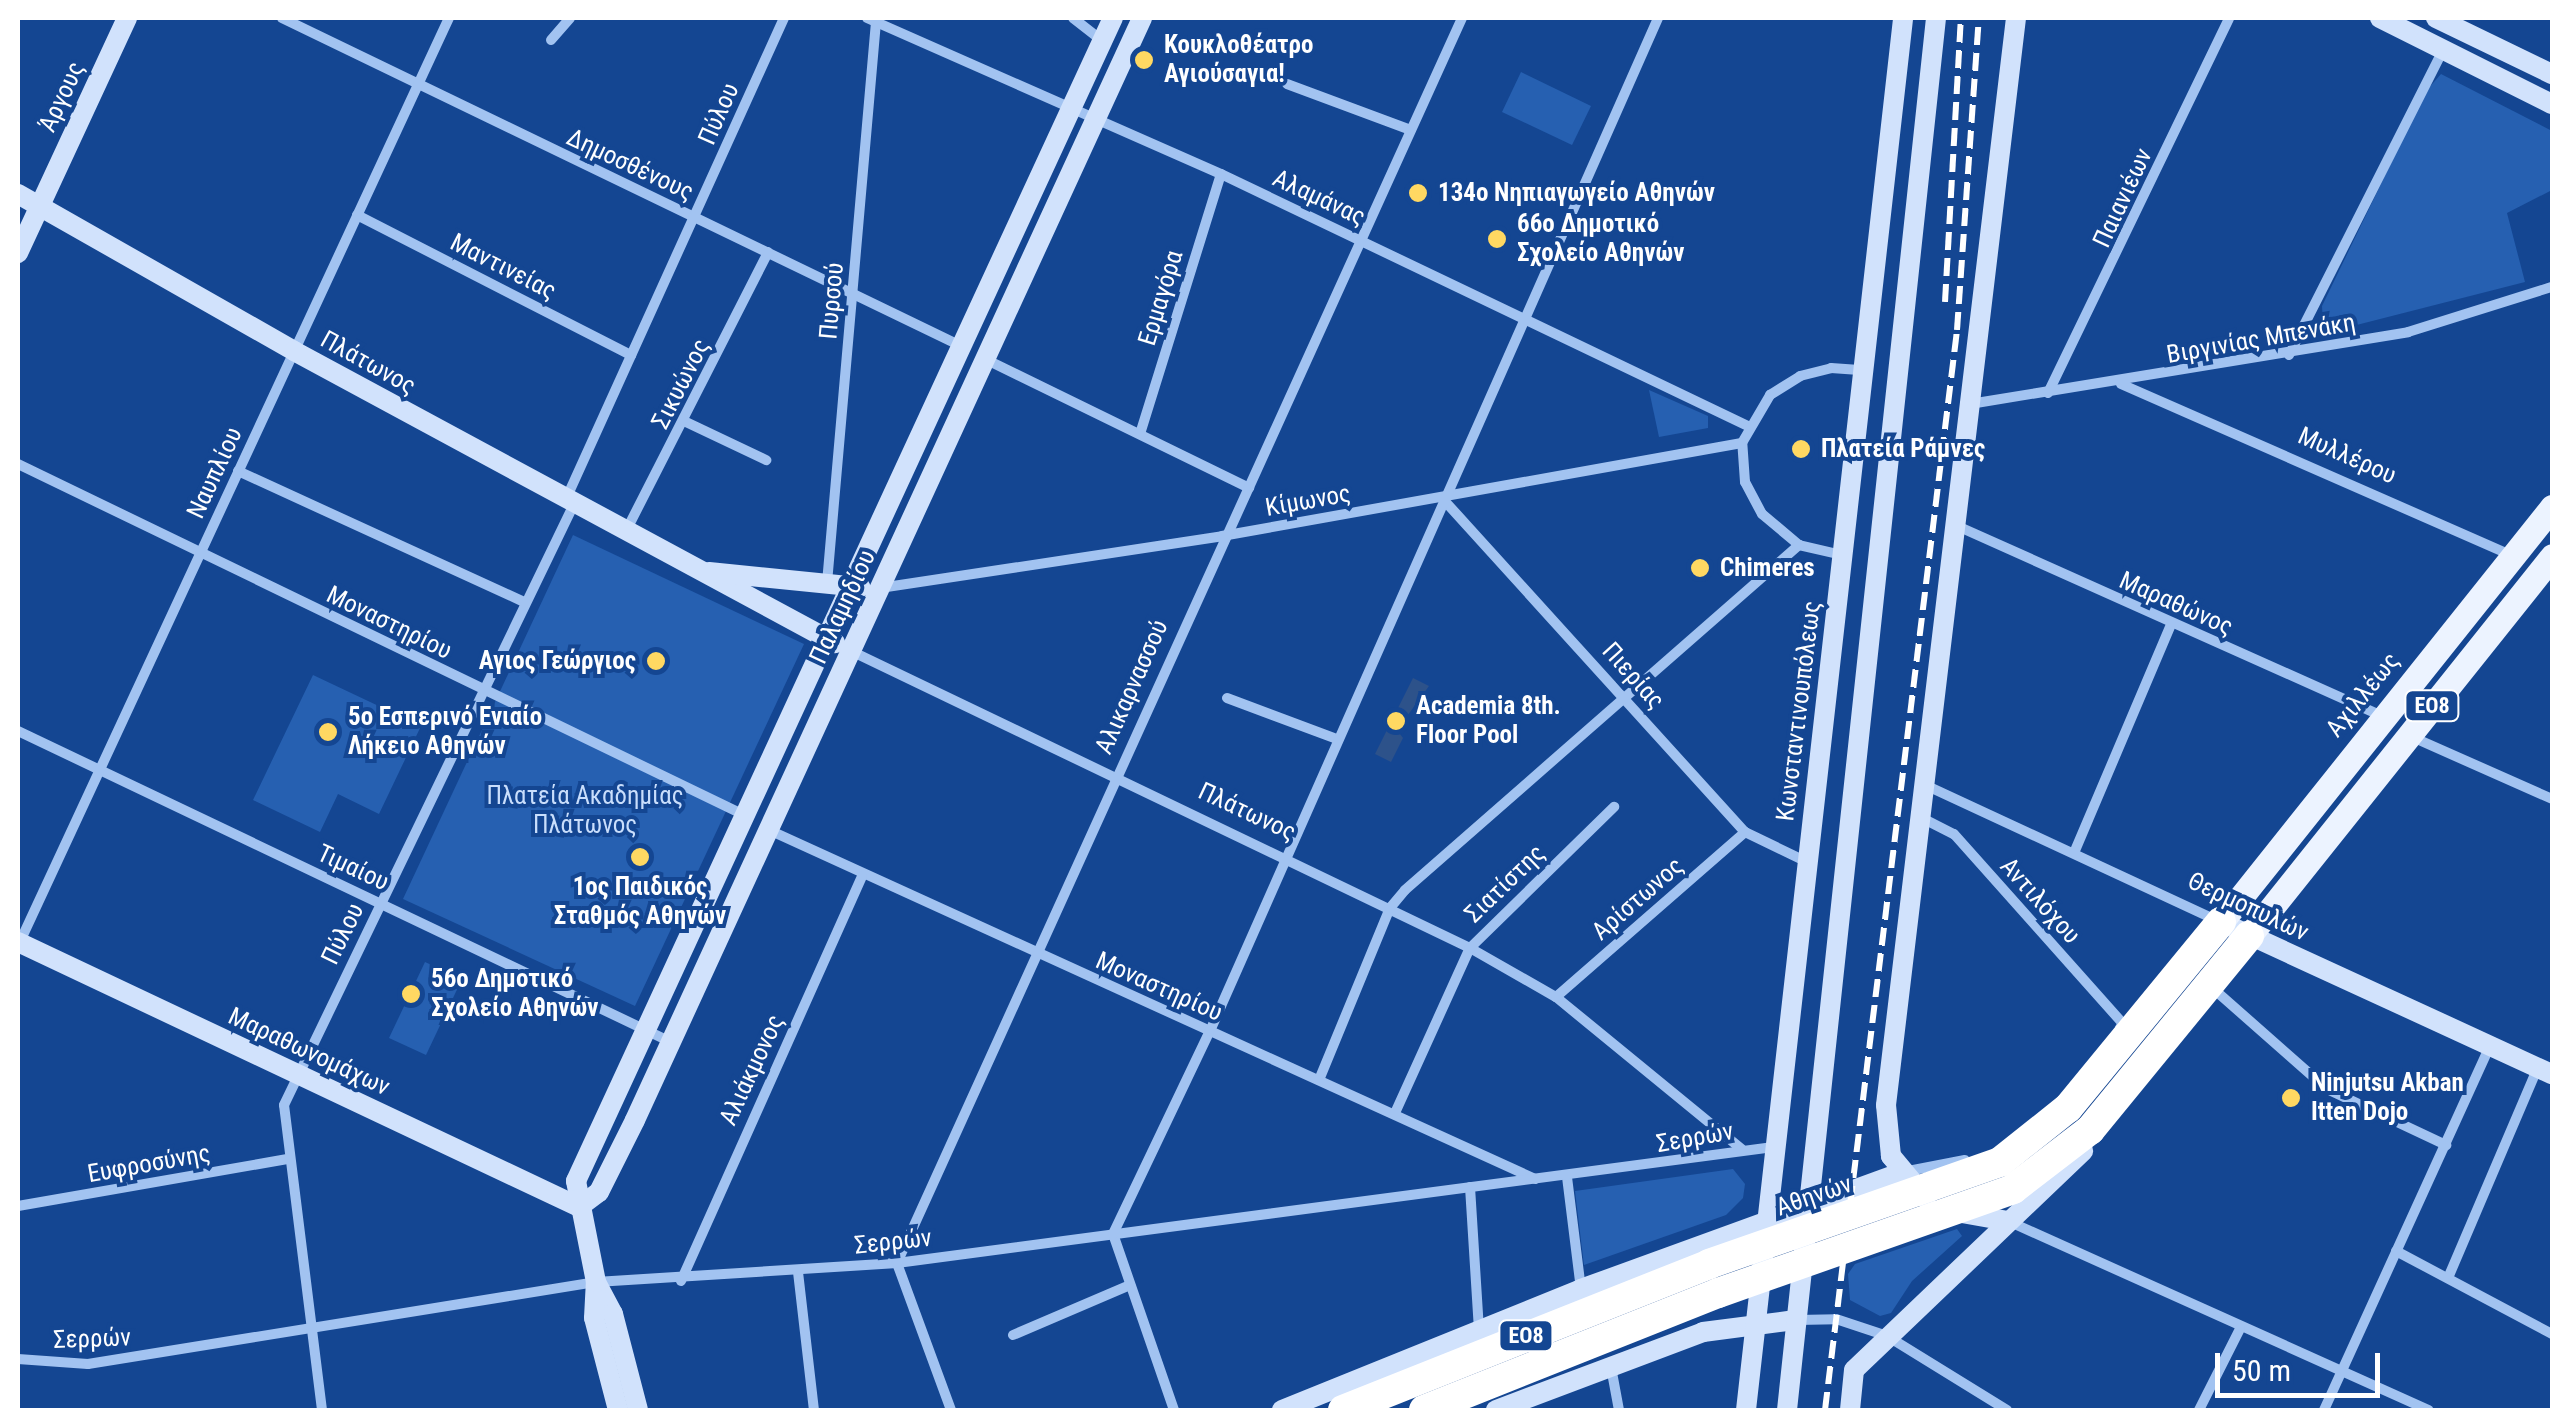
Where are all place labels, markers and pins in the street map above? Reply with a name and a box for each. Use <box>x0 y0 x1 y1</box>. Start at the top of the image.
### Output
place label: Κουκλοθέατρο Αγιούσαγια! <box>1164 31 1313 90</box>
marker: Κουκλοθέατρο Αγιούσαγια! <box>1133 49 1155 71</box>
place label: 134ο Νηπιαγωγείο Αθηνών <box>1438 178 1715 208</box>
marker: 134ο Νηπιαγωγείο Αθηνών <box>1407 182 1429 204</box>
place label: 66ο Δημοτικό Σχολείο Αθηνών <box>1517 210 1684 269</box>
marker: 66ο Δημοτικό Σχολείο Αθηνών <box>1486 228 1508 250</box>
place label: Πλατεία Ράμνες <box>1821 434 1985 464</box>
marker: Πλατεία Ράμνες <box>1790 438 1812 460</box>
place label: Chimeres <box>1720 553 1815 583</box>
marker: Chimeres <box>1689 557 1711 579</box>
place label: Αγιος Γεώργιος <box>479 646 636 676</box>
marker: Αγιος Γεώργιος <box>645 650 667 672</box>
place label: Academia 8th. Floor Pool <box>1416 692 1561 751</box>
place label: 5ο Εσπερινό Ενιαίο Λήκειο Αθηνών <box>348 703 542 762</box>
marker: Academia 8th. Floor Pool <box>1385 710 1407 732</box>
marker: 5ο Εσπερινό Ενιαίο Λήκειο Αθηνών <box>317 721 339 743</box>
marker: 1ος Παιδικός Σταθμός Αθηνών <box>629 846 651 868</box>
place label: 1ος Παιδικός Σταθμός Αθηνών <box>554 873 726 932</box>
place label: 56ο Δημοτικό Σχολείο Αθηνών <box>431 965 598 1024</box>
marker: 56ο Δημοτικό Σχολείο Αθηνών <box>400 983 422 1005</box>
place label: Ninjutsu Akban Itten Dojo <box>2311 1069 2464 1128</box>
marker: Ninjutsu Akban Itten Dojo <box>2280 1087 2302 1109</box>

